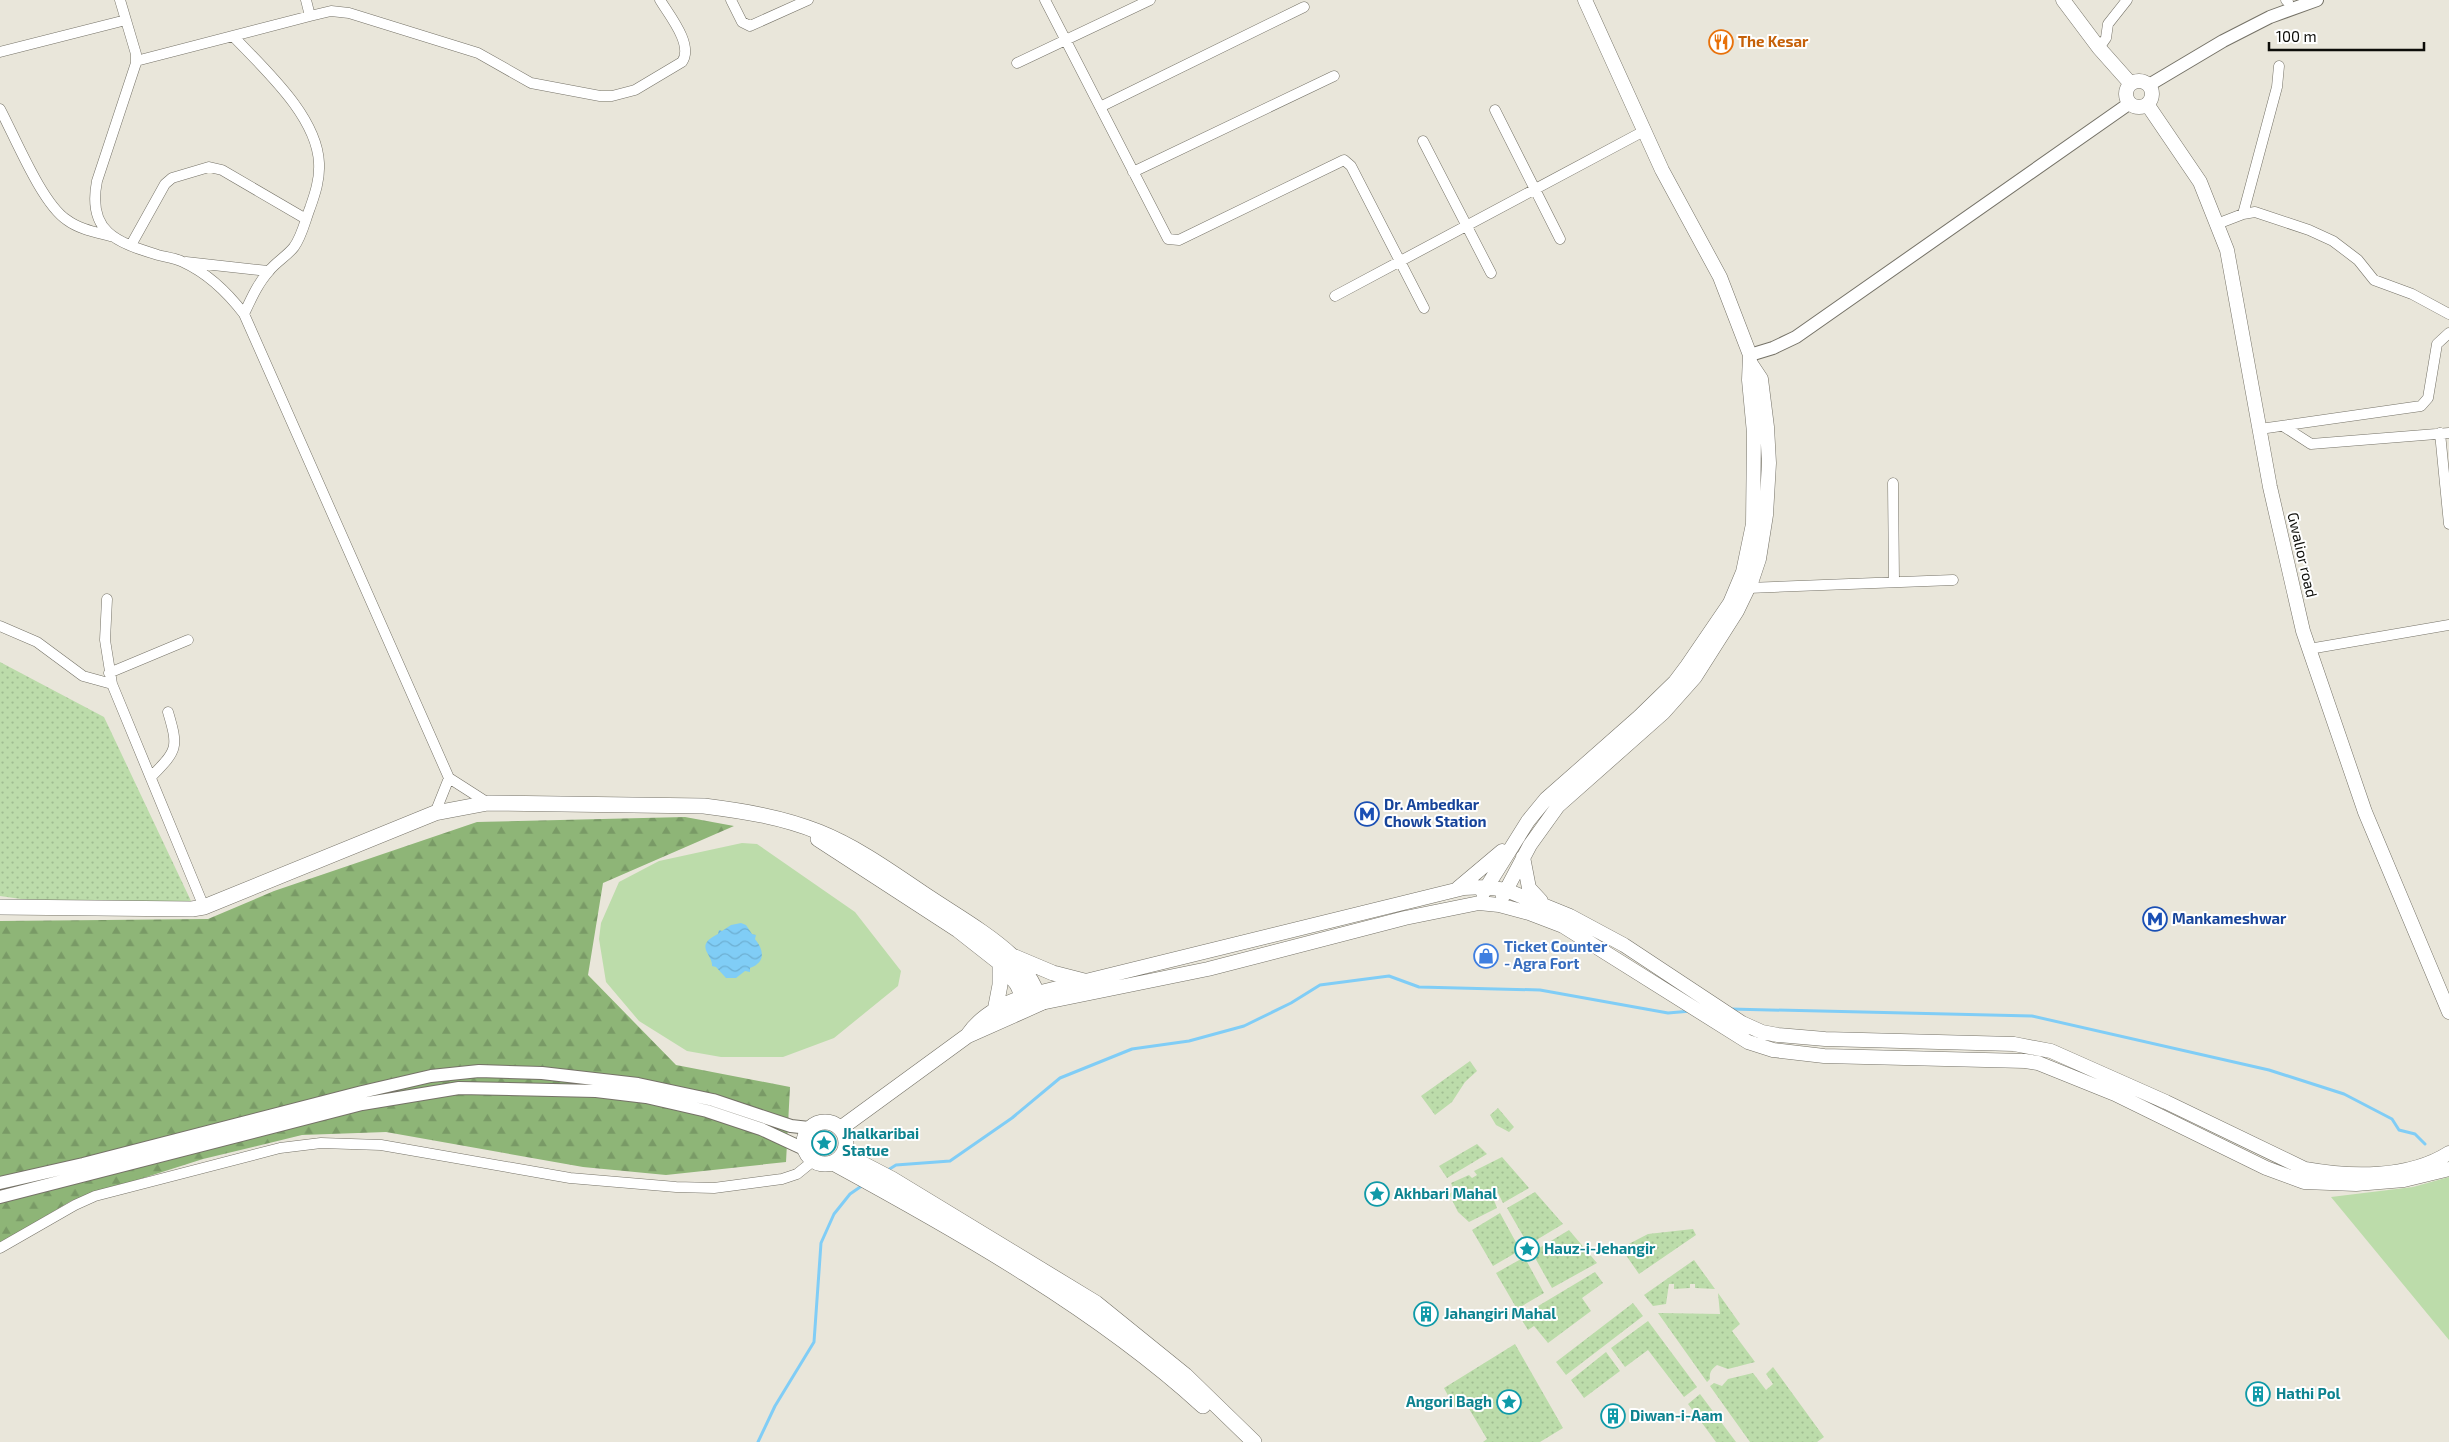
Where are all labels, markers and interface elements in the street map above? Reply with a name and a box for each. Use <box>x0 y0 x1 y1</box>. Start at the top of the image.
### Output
scale bar <box>2269 20 2424 52</box>
text: 100 m <box>2276 27 2317 45</box>
restaurant icon: The Kesar <box>1708 29 1734 55</box>
place label: The Kesar <box>1738 32 1809 50</box>
street label: Gwalior road <box>2284 510 2322 599</box>
place label: Dr. Ambedkar Chowk Station <box>1384 795 1487 830</box>
metro station icon: Dr. Ambedkar Chowk Station <box>1354 801 1380 827</box>
metro station icon: Mankameshwar <box>2142 906 2168 932</box>
place label: Mankameshwar <box>2172 909 2287 927</box>
place label: Ticket Counter - Agra Fort <box>1504 937 1608 972</box>
shop icon: Ticket Counter - Agra Fort <box>1473 943 1499 969</box>
place label: Jhalkaribai Statue <box>842 1124 919 1159</box>
place icon: Jhalkaribai Statue <box>811 1130 837 1156</box>
place icon: Akhbari Mahal <box>1364 1181 1390 1207</box>
place label: Akhbari Mahal <box>1394 1184 1497 1202</box>
place icon: Hauz-i-Jehangir <box>1514 1236 1540 1262</box>
place label: Hauz-i-Jehangir <box>1544 1239 1656 1257</box>
building icon: Jahangiri Mahal <box>1413 1301 1439 1327</box>
place label: Jahangiri Mahal <box>1444 1304 1556 1322</box>
building icon: Hathi Pol <box>2245 1381 2271 1407</box>
place label: Hathi Pol <box>2276 1384 2341 1402</box>
place icon: Angori Bagh <box>1496 1389 1522 1415</box>
place label: Angori Bagh <box>1406 1392 1492 1410</box>
building icon: Diwan-i-Aam <box>1600 1403 1626 1429</box>
place label: Diwan-i-Aam <box>1630 1406 1723 1424</box>

